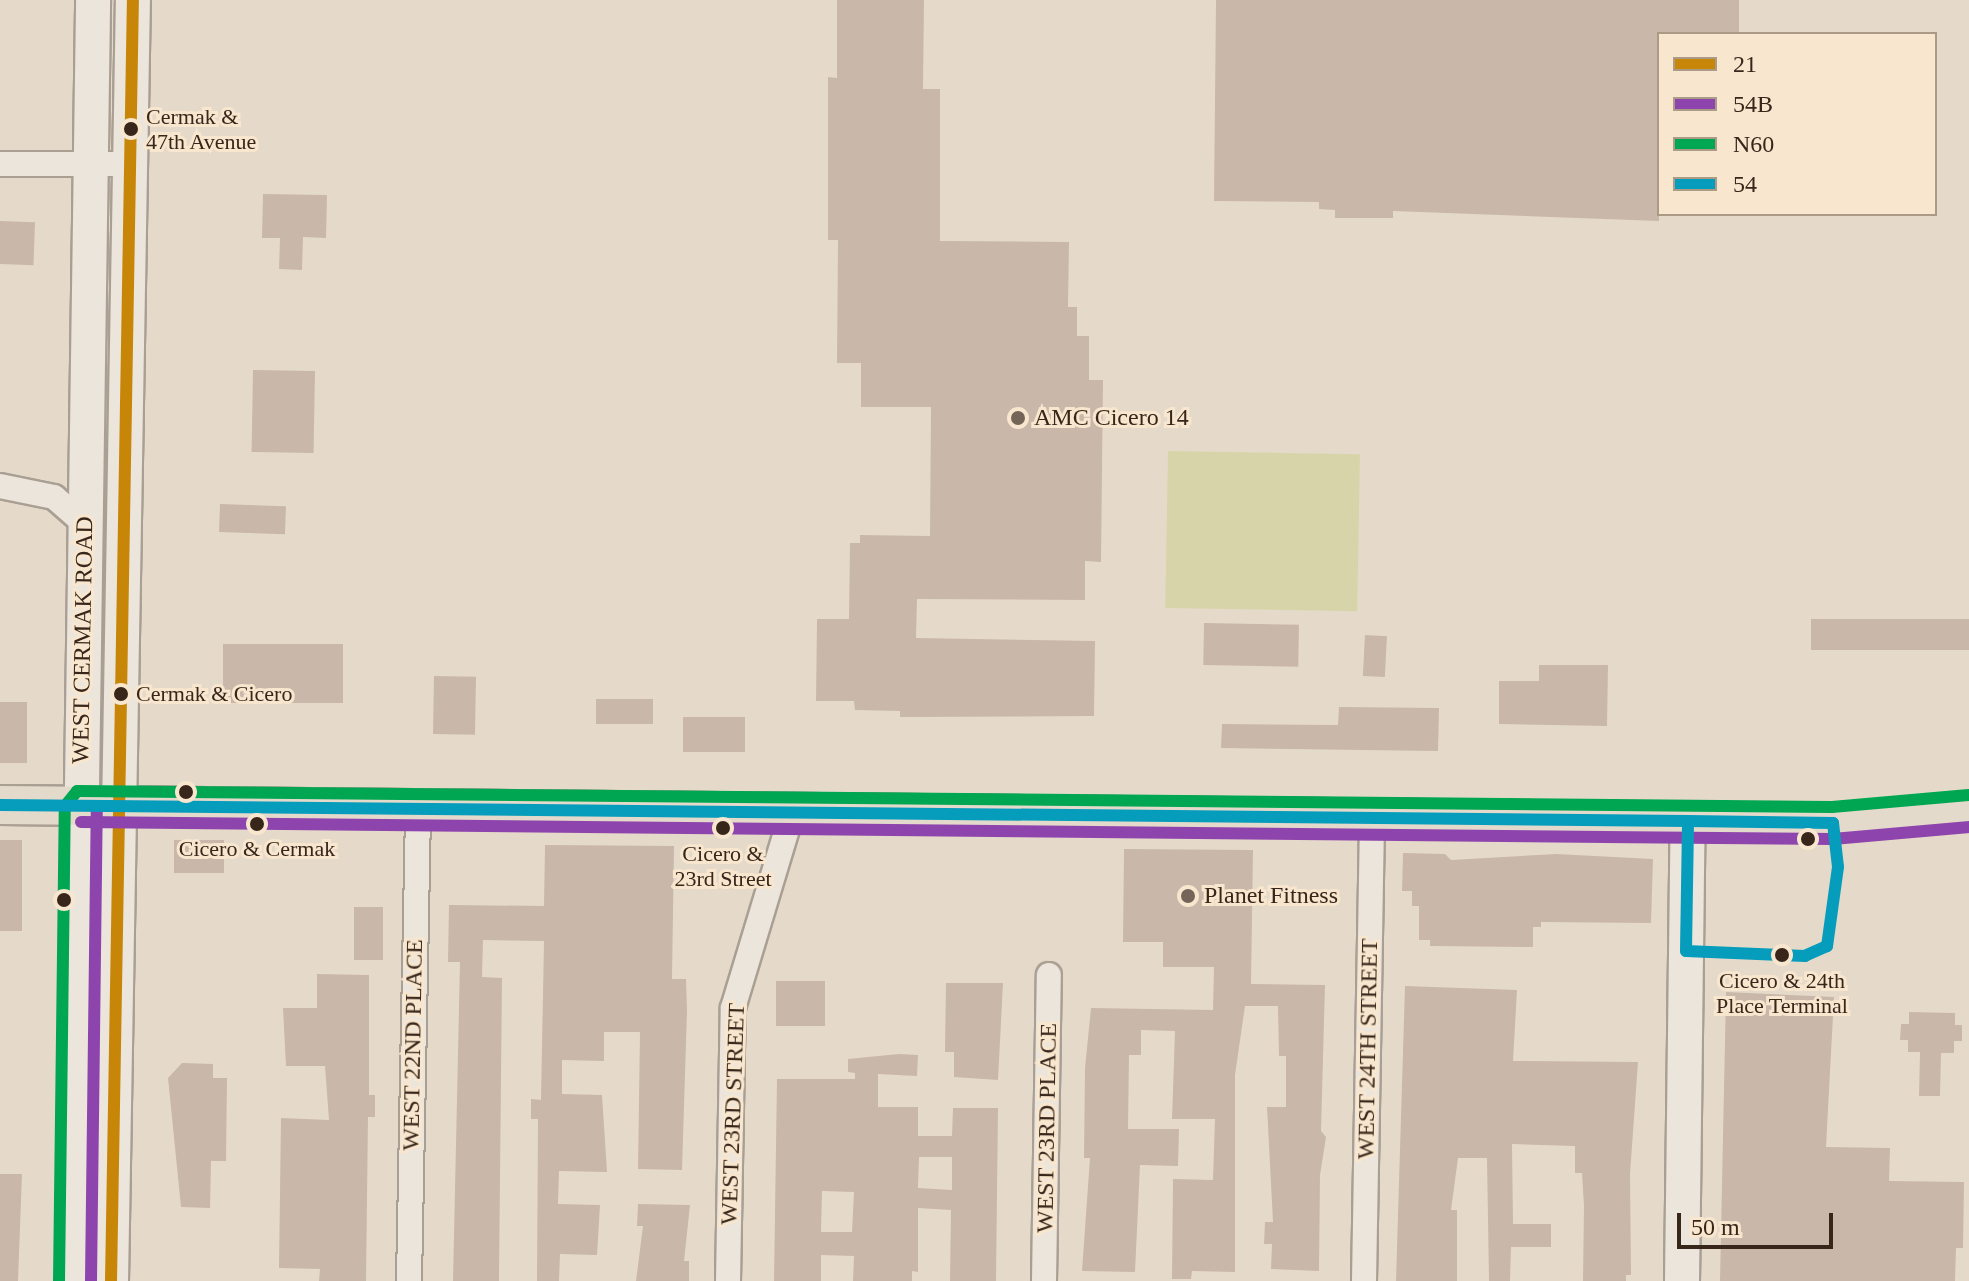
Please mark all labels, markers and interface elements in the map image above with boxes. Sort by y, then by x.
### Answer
legend [1657,32,1937,216]
text: 21 [1733,51,1757,77]
text: 54B [1733,91,1773,117]
place label: Cermak & 47th Avenue [146,103,257,154]
marker: Cermak & 47th Avenue [123,121,139,137]
text: N60 [1733,131,1774,157]
text: 54 [1733,171,1757,197]
place label: AMC Cicero 14 [1034,404,1189,432]
marker: AMC Cicero 14 [1009,409,1027,427]
street label: WEST CERMAK ROAD [66,516,100,764]
place label: Cermak & Cicero [136,681,292,707]
marker: Cermak & Cicero [113,686,129,702]
unlabelled marker [178,784,194,800]
marker: Cicero & Cermak [249,816,265,832]
marker: Cicero & 23rd Street [715,820,731,836]
unlabelled marker [1800,831,1816,847]
place label: Cicero & Cermak [179,836,335,862]
place label: Cicero & 23rd Street [674,840,772,892]
place label: Planet Fitness [1204,882,1338,910]
marker: Planet Fitness [1179,887,1197,905]
unlabelled marker [56,892,72,908]
street label: WEST 24TH STREET [1352,938,1384,1160]
street label: WEST 22ND PLACE [397,939,429,1151]
marker: Cicero & 24th Place Terminal [1774,947,1790,963]
place label: Cicero & 24th Place Terminal [1716,967,1848,1018]
street label: WEST 23RD STREET [715,1002,751,1226]
street label: WEST 23RD PLACE [1031,1022,1063,1234]
scale bar [1681,1197,1837,1247]
text: 50 m [1691,1214,1740,1240]

